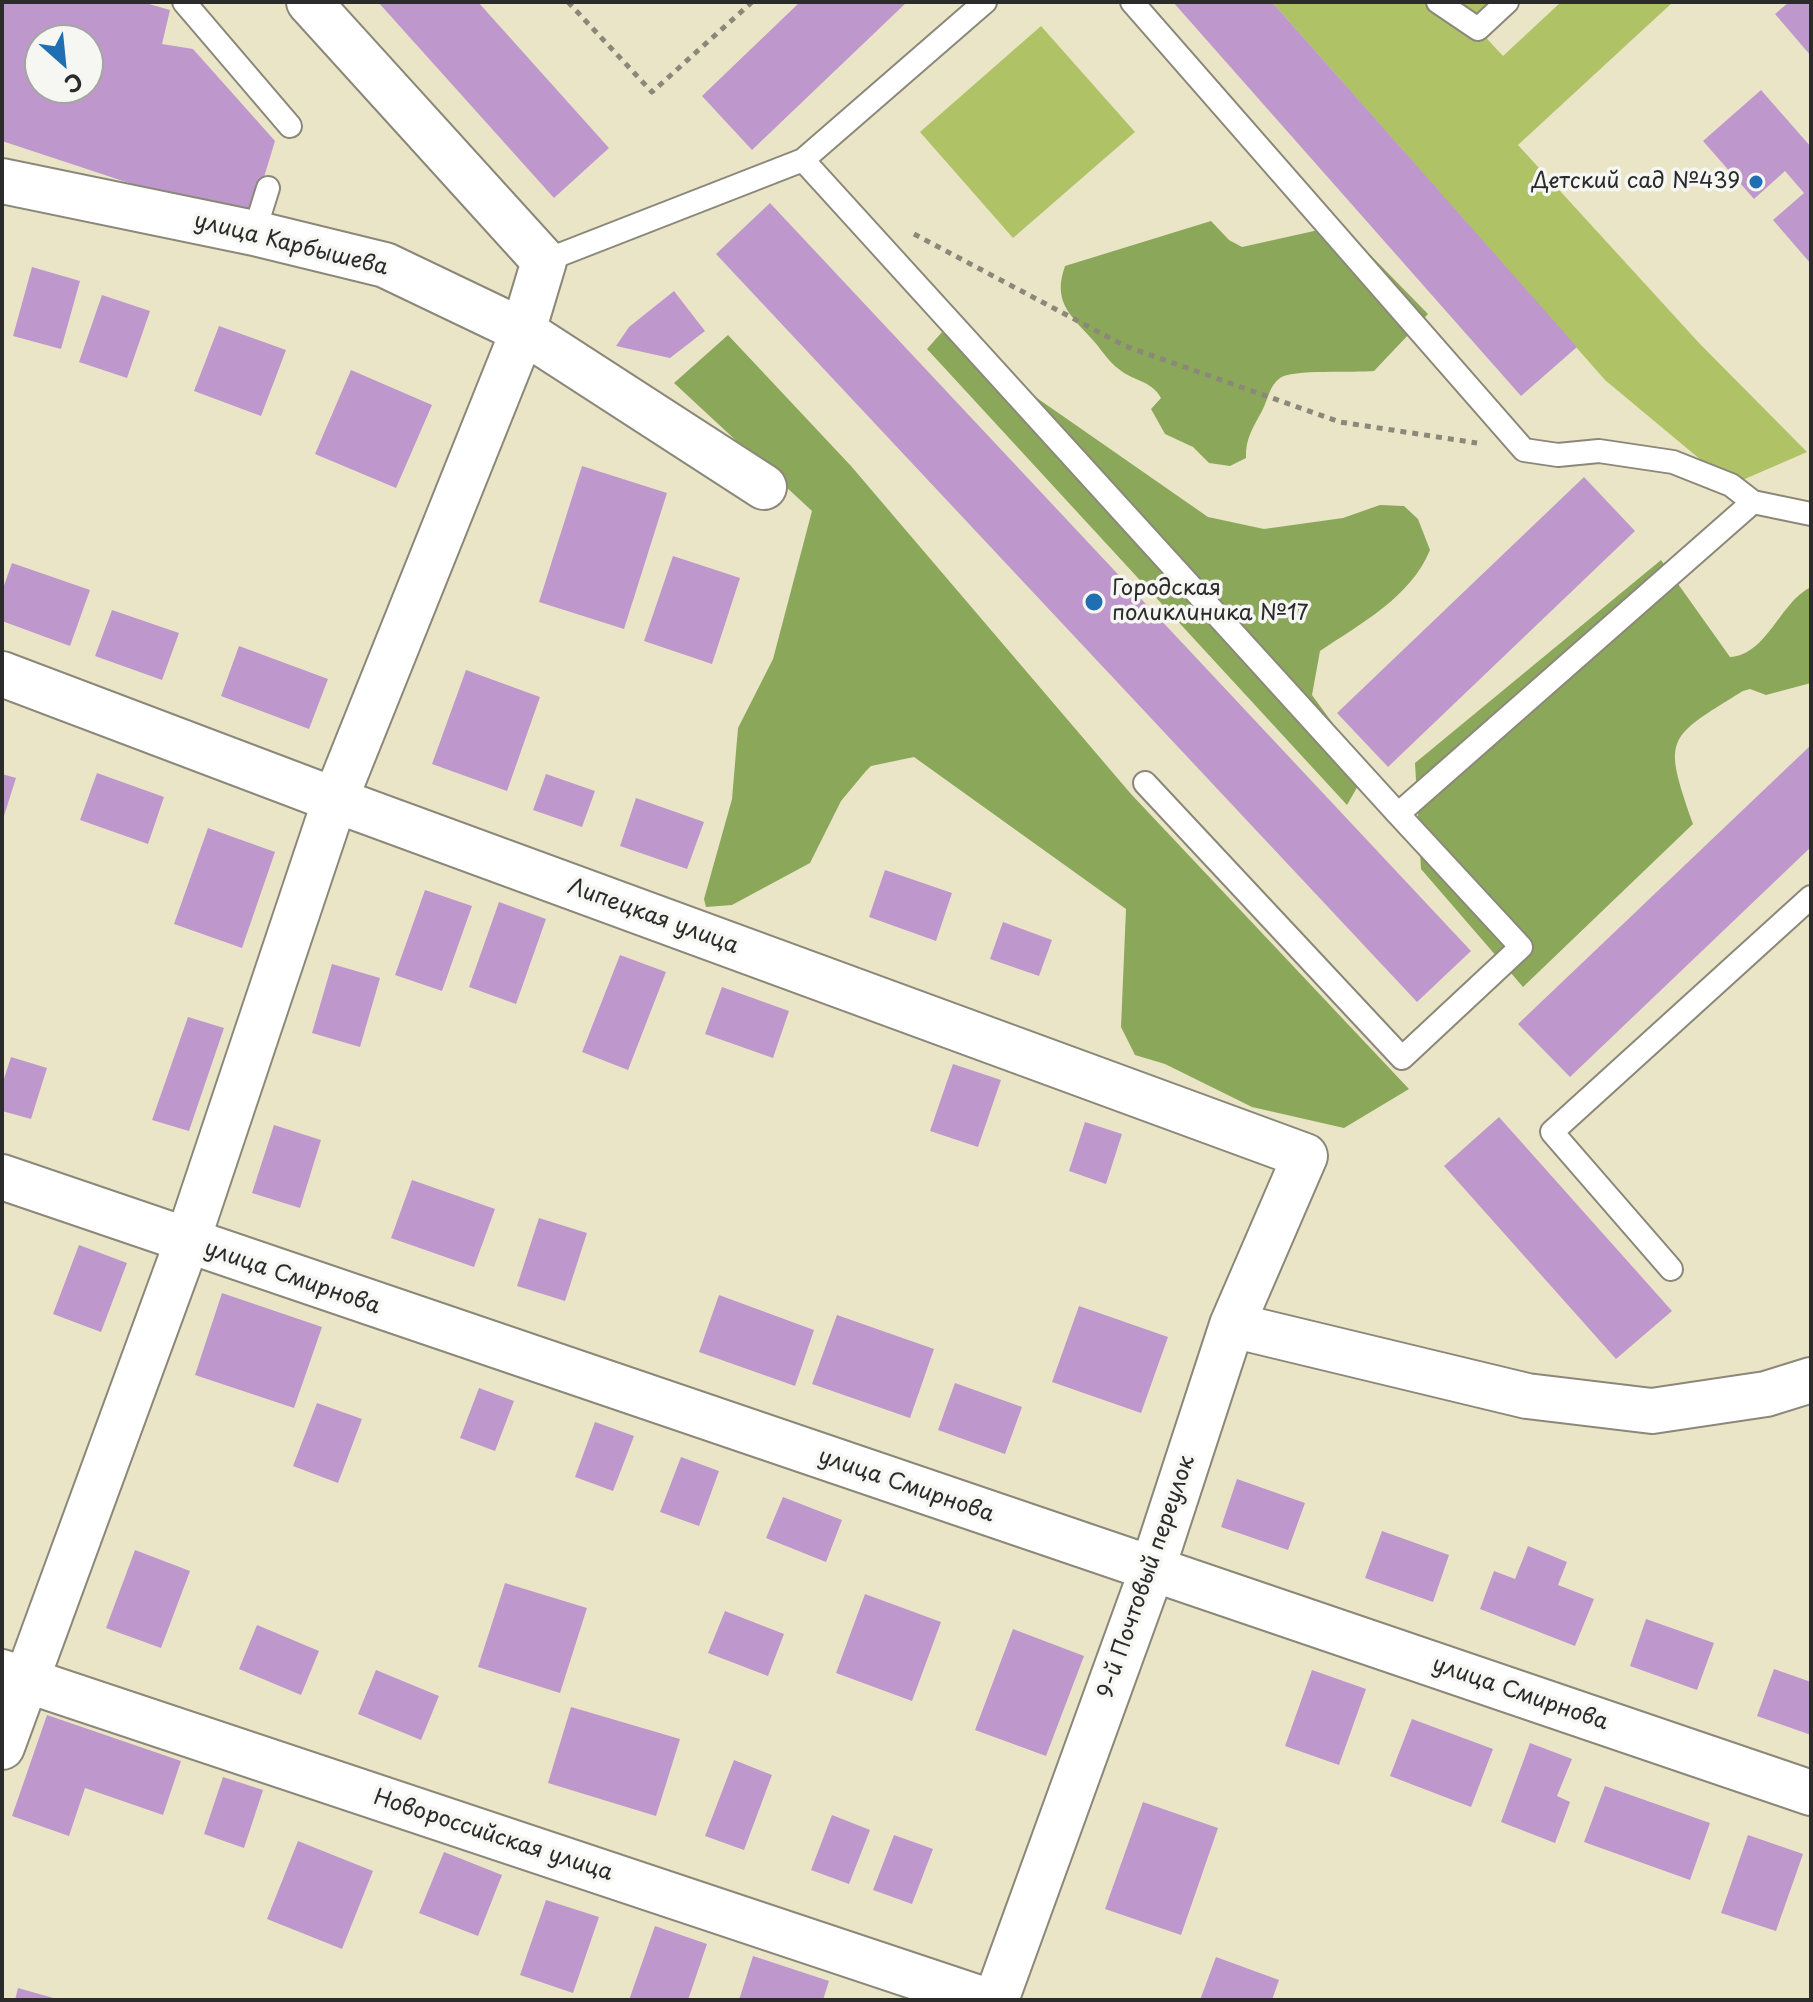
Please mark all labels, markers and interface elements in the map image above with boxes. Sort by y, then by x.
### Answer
north arrow [24,24,104,104]
text: С [59,66,89,103]
place label: Детский сад №439 [1532,169,1740,195]
marker: Детский сад №439 [1747,173,1765,191]
street label: улица Карбышева [191,208,391,282]
place label: Городская поликлиника №17 [1112,576,1308,628]
marker: Городская поликлиника №17 [1083,591,1105,613]
street label: Липецкая улица [564,874,742,960]
street label: улица Смирнова [201,1236,383,1320]
street label: улица Смирнова [815,1444,997,1528]
street label: 9-й Почтовый переулок [1093,1452,1201,1702]
street label: улица Смирнова [1429,1652,1611,1736]
street label: Новороссийская улица [370,1785,616,1887]

